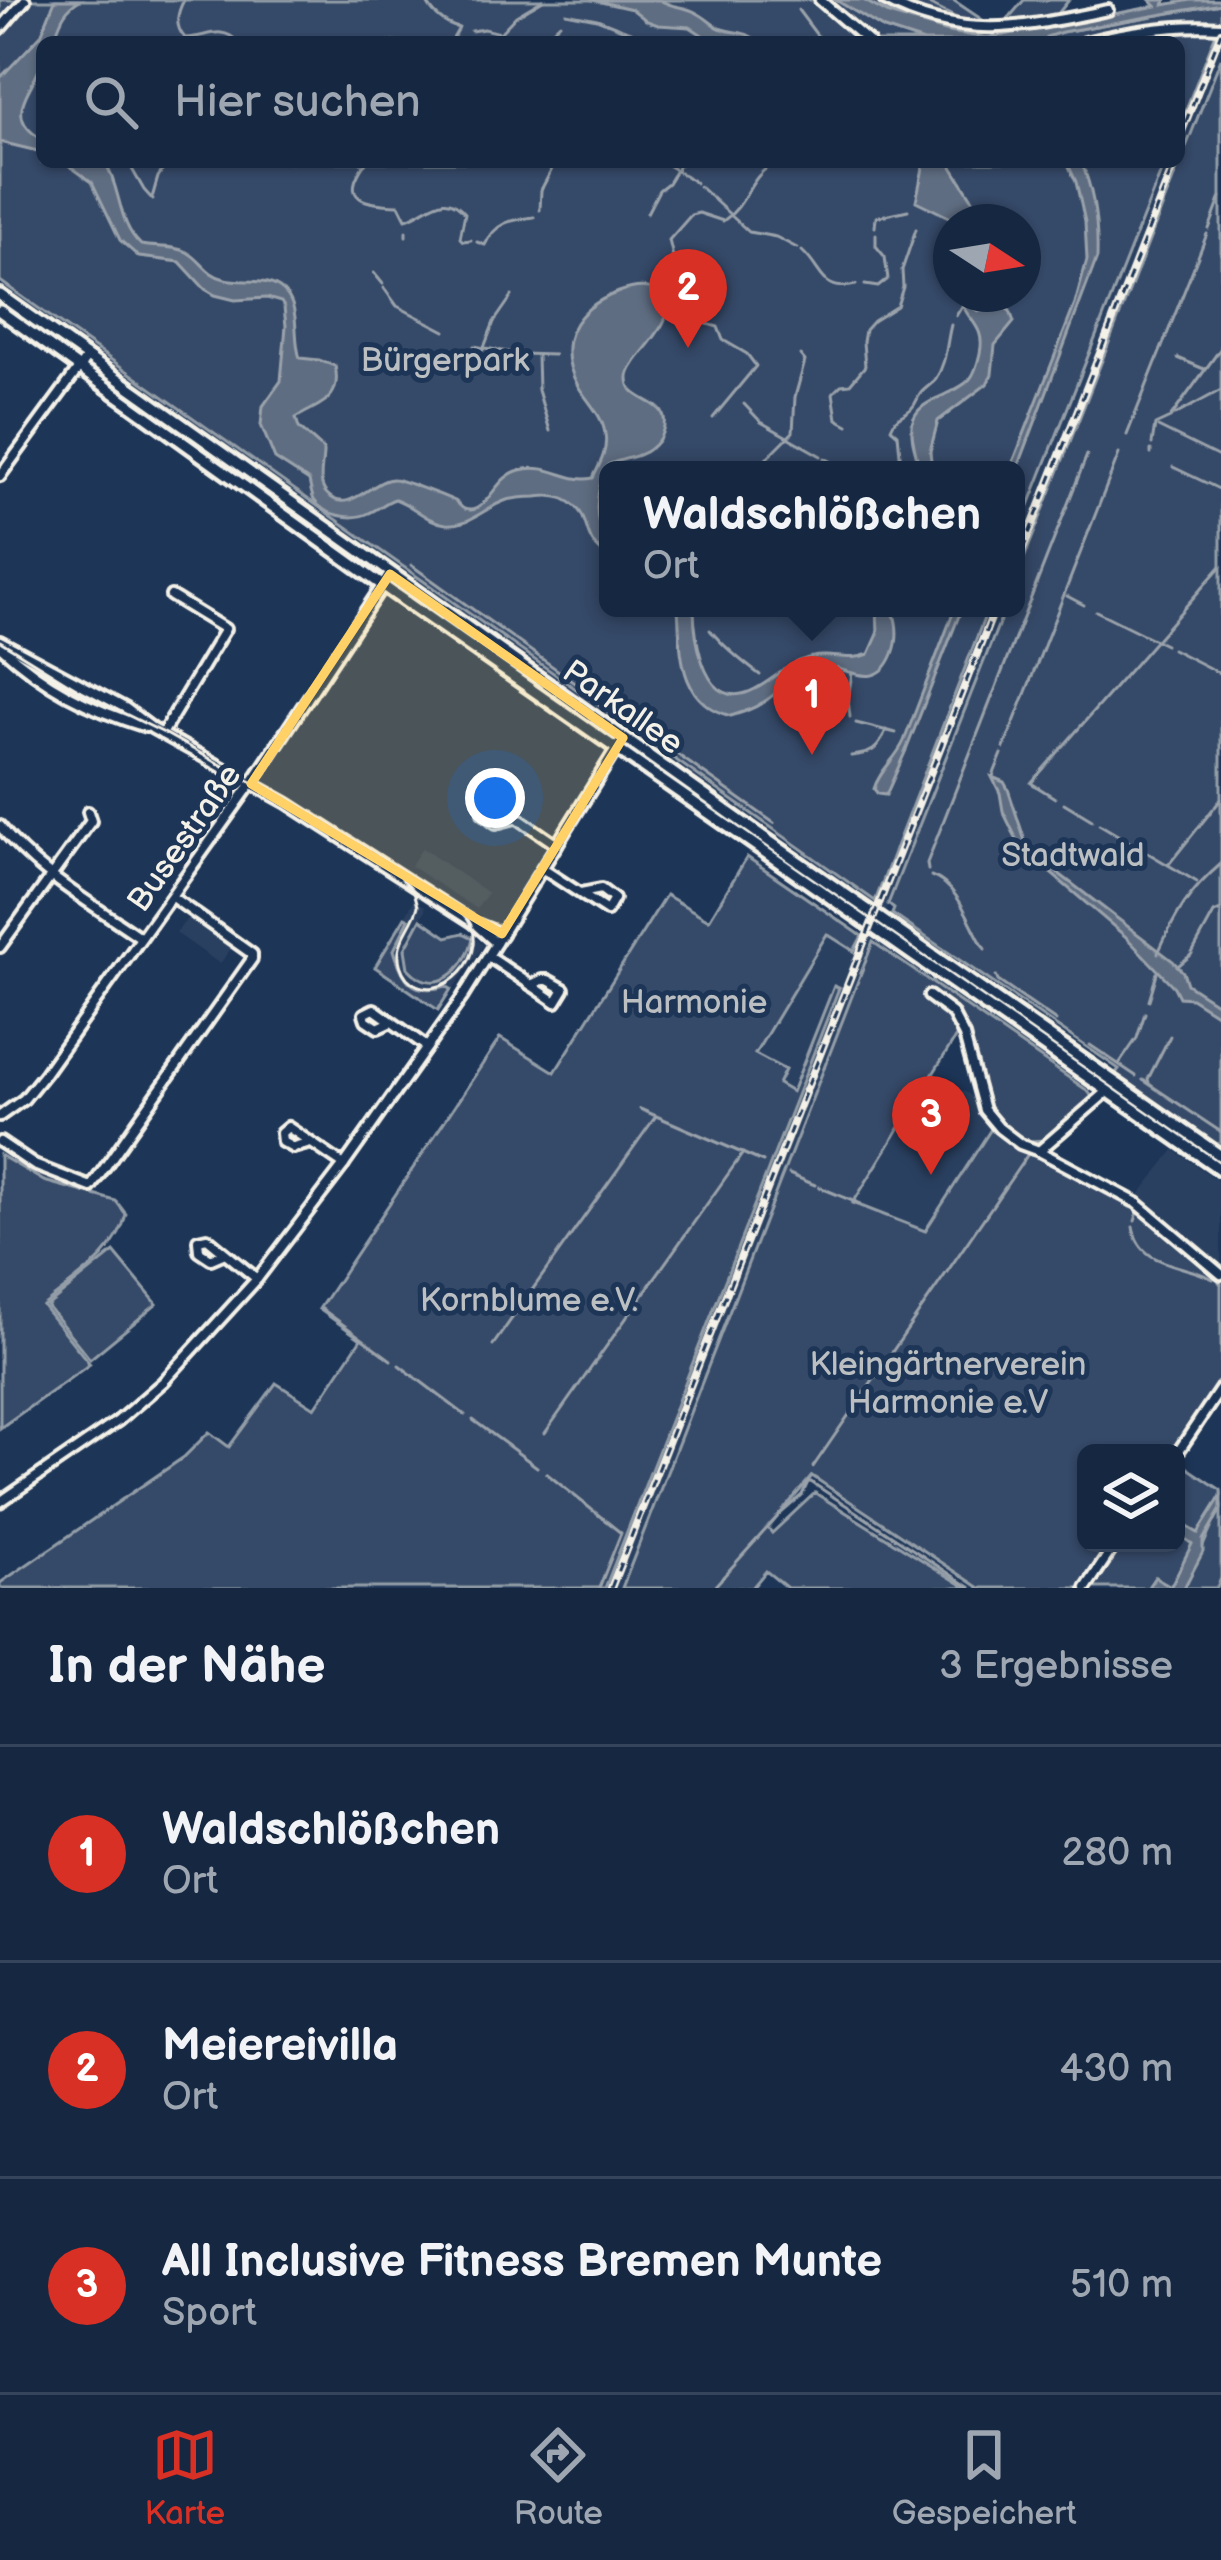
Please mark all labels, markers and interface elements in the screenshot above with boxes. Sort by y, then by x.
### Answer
search box [36,36,1185,168]
icon: search [78,69,144,135]
text: Hier suchen [174,75,421,130]
north arrow [933,204,1041,312]
pin: 2 [649,249,727,348]
park label: Bürgerpark [361,341,530,381]
popup [599,461,1025,617]
text: Waldschlößchen [643,488,981,543]
text: Ort [643,543,699,590]
street label: Parkallee [555,652,691,764]
pin: 1 [773,656,851,755]
street label: Busestraße [119,757,250,920]
your location [465,768,525,828]
park label: Stadtwald [1001,836,1145,876]
park label: Harmonie [621,983,767,1023]
pin: 3 [892,1076,970,1175]
park label: Kornblume e.V. [420,1281,638,1321]
park label: Kleingärtnerverein Harmonie e.V [810,1345,1086,1423]
map controls [1077,1444,1185,1552]
button: layers [1077,1444,1185,1552]
text: In der Nähe [48,1636,326,1697]
text: 3 Ergebnisse [939,1643,1173,1690]
text: Waldschlößchen [162,1803,500,1858]
text: 1 [79,1830,95,1877]
text: 280 m [1062,1830,1173,1877]
text: Ort [162,1858,218,1905]
text: Meiereivilla [162,2019,398,2074]
text: 2 [75,2046,99,2093]
text: 430 m [1060,2046,1173,2093]
text: Ort [162,2074,218,2121]
text: All Inclusive Fitness Bremen Munte [162,2235,882,2290]
text: 3 [76,2262,98,2309]
text: 510 m [1070,2262,1173,2309]
text: Sport [162,2290,257,2337]
tab: Karte [144,2422,225,2534]
tab: Route [514,2422,603,2534]
tab: Gespeichert [892,2422,1077,2534]

